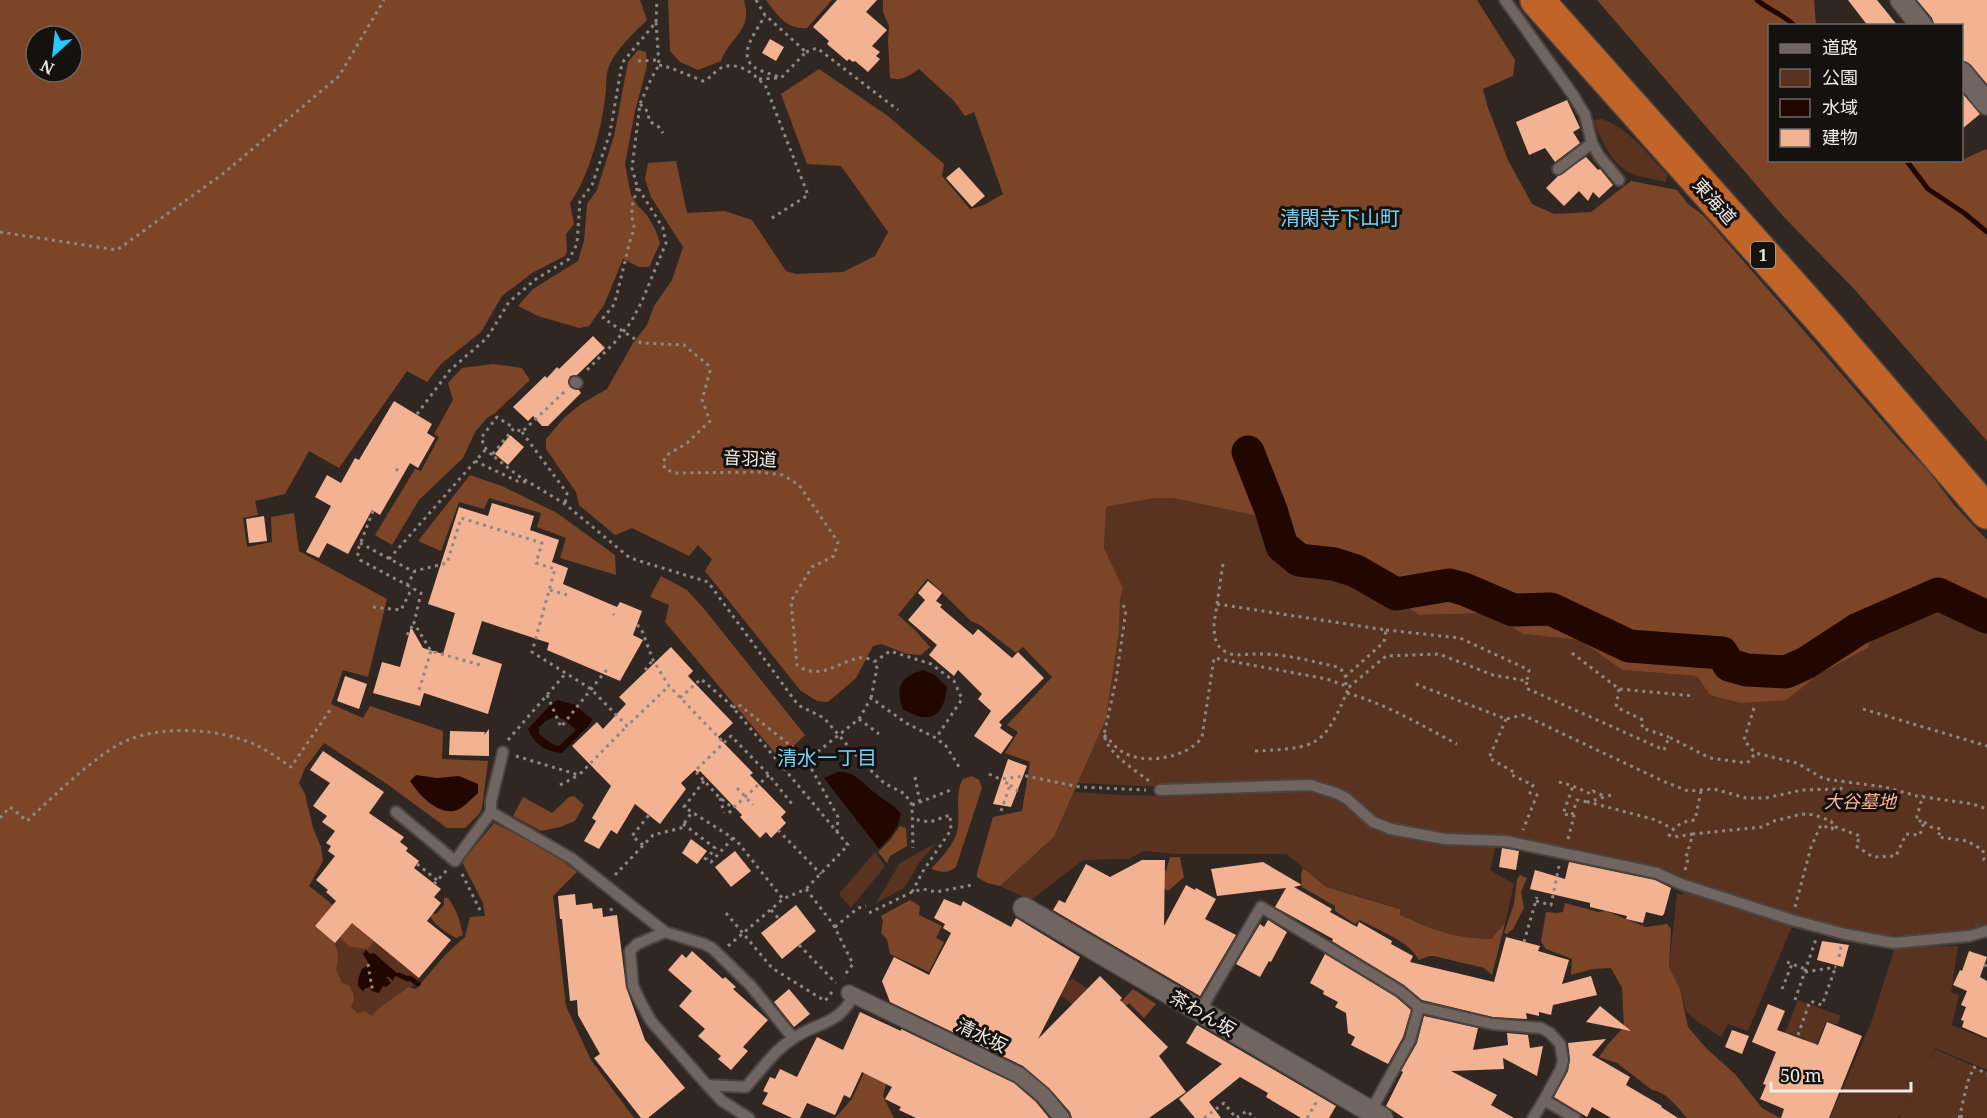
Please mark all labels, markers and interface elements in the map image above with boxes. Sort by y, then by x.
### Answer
north arrow [24,24,84,84]
legend [1768,24,1963,162]
text: 道路 [1822,35,1858,59]
text: N [36,55,58,80]
text: 公園 [1822,65,1858,89]
text: 水域 [1822,95,1858,119]
text: 建物 [1822,125,1858,149]
street label: 東海道 [1688,173,1742,229]
district label: 清閑寺下山町 [1280,204,1400,231]
road number: 1 [1751,242,1775,268]
street label: 音羽道 [722,445,778,471]
district label: 清水一丁目 [777,744,877,771]
park label: 大谷墓地 [1824,789,1898,813]
street label: 茶わん坂 [1166,985,1240,1041]
street label: 清水坂 [952,1012,1012,1058]
scale bar [1771,1055,1910,1093]
text: 50 m [1780,1063,1822,1087]

